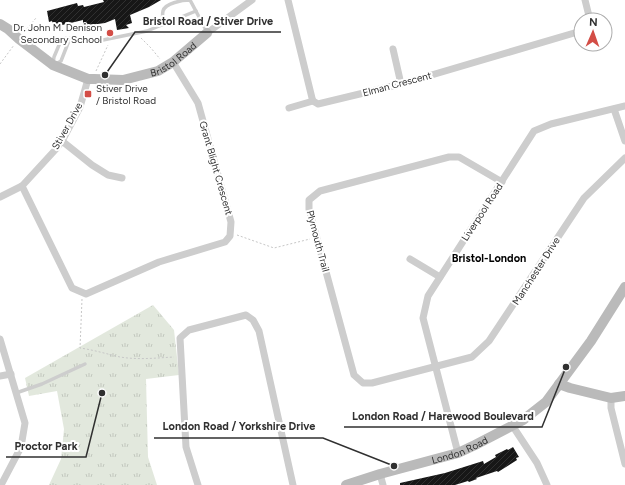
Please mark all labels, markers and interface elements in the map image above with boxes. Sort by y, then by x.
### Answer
callout: Bristol Road / Stiver Drive [135,9,281,32]
north arrow [573,12,613,52]
text: Bristol Road / Stiver Drive [143,15,273,28]
text: N [589,16,598,29]
place label: Dr. John M. Denison Secondary School [13,21,102,46]
marker: Dr. John M. Denison Secondary School [105,28,115,38]
street label: Bristol Road [149,38,199,79]
street label: Elman Crescent [361,69,433,99]
place label: Stiver Drive / Bristol Road [96,82,156,107]
marker: Stiver Drive / Bristol Road [83,89,93,99]
street label: Stiver Drive [49,100,85,152]
street label: Grant Blight Crescent [196,119,236,217]
street label: Liverpool Road [458,180,506,243]
street label: Plymouth Trail [304,209,332,273]
street label: Manchester Drive [509,234,563,307]
district label: Bristol-London [452,252,526,265]
callout: London Road / Harewood Boulevard [344,404,542,427]
text: London Road / Harewood Boulevard [352,410,534,423]
callout: London Road / Yorkshire Drive [154,415,323,438]
text: London Road / Yorkshire Drive [163,420,315,433]
street label: London Road [430,433,490,466]
callout: Proctor Park [6,434,86,457]
text: Proctor Park [14,440,78,453]

